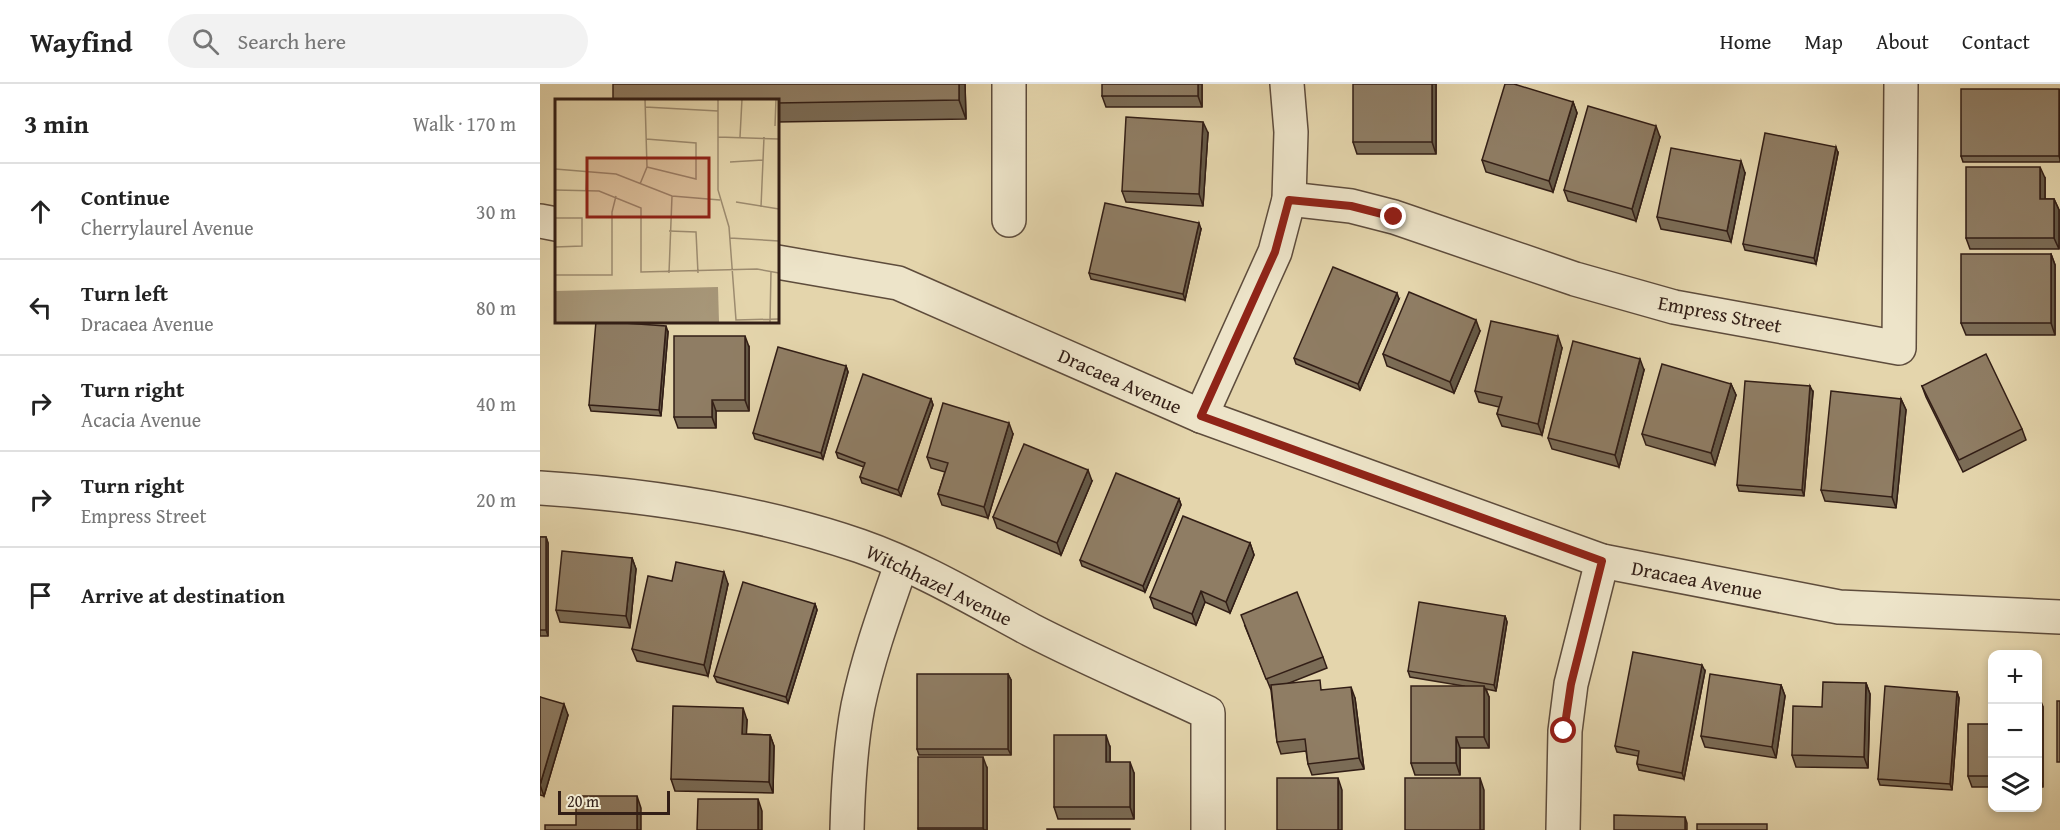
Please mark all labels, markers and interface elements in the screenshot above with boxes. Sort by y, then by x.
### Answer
search box [168,14,588,68]
text: Wayfind [30,21,132,62]
icon: search [189,25,222,58]
text: Search here [237,25,346,57]
text: Home [1720,26,1771,57]
text: Map [1804,26,1843,57]
text: About [1876,26,1929,57]
text: Contact [1962,26,2030,57]
inset map [555,99,778,322]
text: 3 min [24,104,89,143]
text: Walk · 170 m [413,109,516,138]
text: Continue [81,181,170,213]
icon: ahead [24,195,57,228]
text: 30 m [476,197,516,226]
route end [1380,203,1406,229]
text: Cherrylaurel Avenue [81,213,254,242]
text: Turn left [81,277,168,309]
street label: Empress Street [1656,287,1784,340]
icon: left [24,291,57,324]
text: 80 m [476,293,516,322]
text: Dracaea Avenue [81,309,214,338]
street label: Dracaea Avenue [1054,340,1187,421]
text: Turn right [81,373,184,405]
icon: right [24,387,57,420]
text: 40 m [476,389,516,418]
text: Acacia Avenue [81,405,201,434]
text: Turn right [81,469,184,501]
icon: right [24,483,57,516]
text: 20 m [476,485,516,514]
text: Empress Street [81,501,206,530]
street label: Witchhazel Avenue [861,536,1017,633]
street label: Dracaea Avenue [1629,553,1765,606]
icon: arrive [24,579,57,612]
text: Arrive at destination [81,579,285,611]
map controls [1988,650,2042,812]
button: + [1988,650,2042,704]
button: − [1988,704,2042,758]
route start [1550,717,1576,743]
button: layers [1988,758,2042,812]
scale bar [558,788,670,816]
text: 20 m [567,789,599,813]

